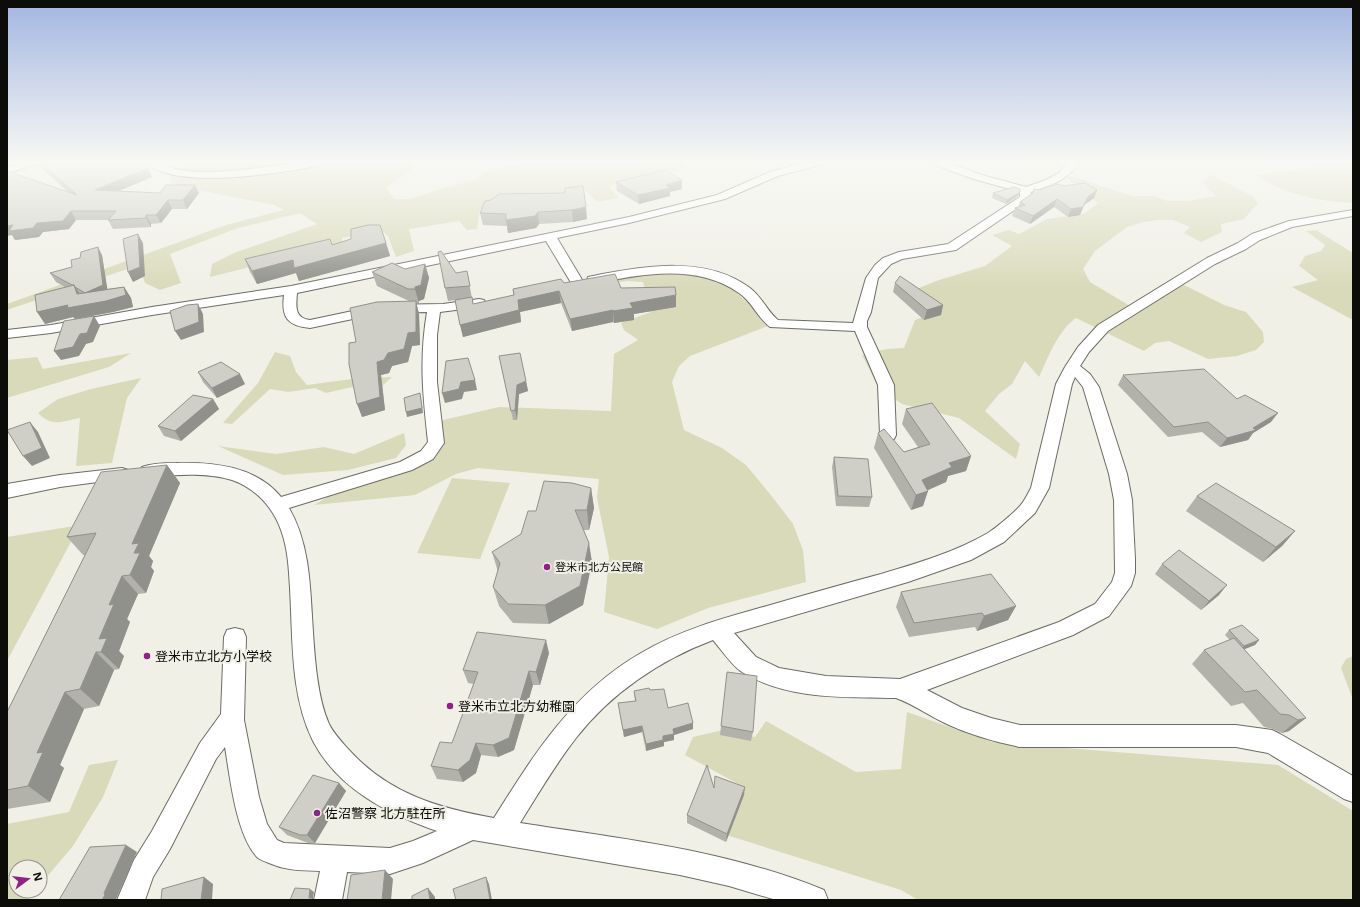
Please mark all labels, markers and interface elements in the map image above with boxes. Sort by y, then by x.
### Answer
place label: 登米市北方公民館 [555,559,643,574]
marker: 登米市北方公民館 [542,562,552,572]
place label: 登米市立北方小学校 [155,647,272,665]
marker: 登米市立北方小学校 [142,651,152,661]
place label: 登米市立北方幼稚園 [458,697,575,715]
marker: 登米市立北方幼稚園 [445,701,455,711]
place label: 佐沼警察 北方駐在所 [325,804,445,822]
marker: 佐沼警察 北方駐在所 [312,808,322,818]
north arrow [8,859,48,899]
text: N [30,870,47,883]

